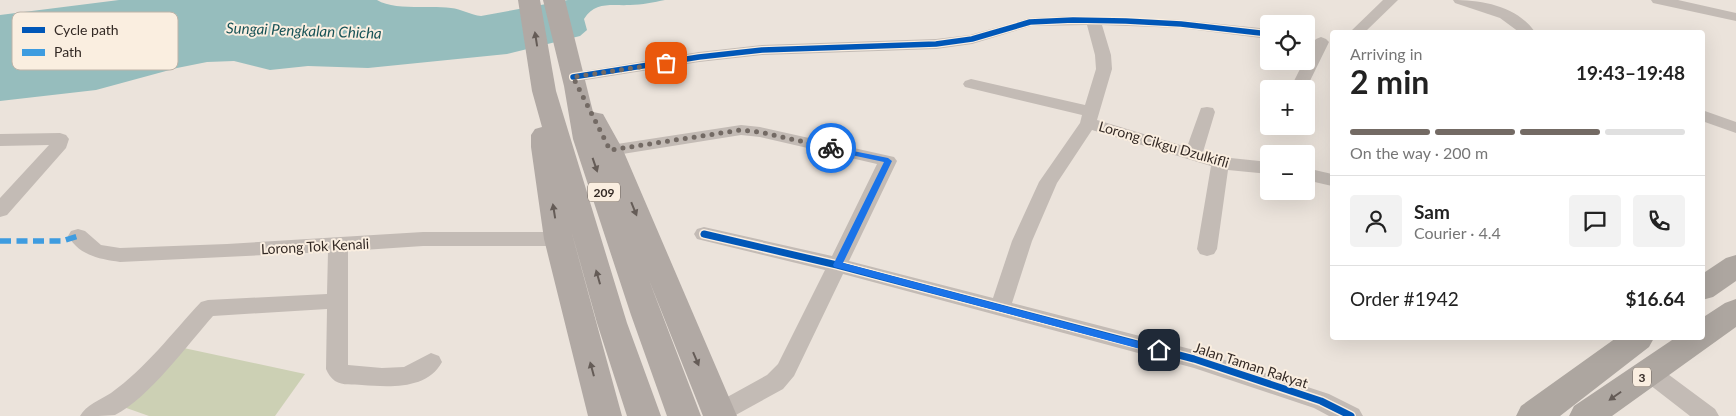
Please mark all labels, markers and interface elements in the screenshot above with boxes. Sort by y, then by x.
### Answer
legend [12,12,178,70]
map controls [1260,15,1315,200]
button: locate [1260,15,1315,70]
water label: Sungai Pengkalan Chicha [226,18,382,42]
text: Cycle path [54,21,119,38]
one-way arrow [531,31,539,47]
pin [645,42,687,84]
text: Path [54,43,82,60]
text: Arriving in [1350,44,1423,63]
icon: bag [652,49,680,77]
text: 19:43–19:48 [1576,61,1685,84]
text: 2 min [1350,62,1429,101]
button: + [1260,80,1315,135]
street label: Lorong Cikgu Dzulkifli [1097,117,1231,171]
courier [806,123,856,173]
icon: bike [817,134,845,162]
text: On the way · 200 m [1350,143,1488,162]
button: − [1260,145,1315,200]
one-way arrow [591,158,599,173]
road number: 209 [588,182,620,202]
button: person [1350,195,1402,247]
button: chat [1569,195,1621,247]
button: phone [1633,195,1685,247]
text: Sam [1414,200,1450,223]
one-way arrow [631,202,639,216]
one-way arrow [549,203,557,219]
text: Courier · 4.4 [1414,223,1501,242]
street label: Lorong Tok Kenali [260,235,370,257]
one-way arrow [594,269,602,284]
text: Order #1942 [1350,287,1459,310]
text: $16.64 [1625,287,1685,310]
pin [1138,329,1180,371]
icon: home [1145,336,1173,364]
street label: Jalan Taman Rakyat [1192,339,1310,391]
one-way arrow [693,352,701,366]
one-way arrow [588,361,596,376]
road number: 3 [1633,368,1651,387]
one-way arrow [1608,391,1622,401]

